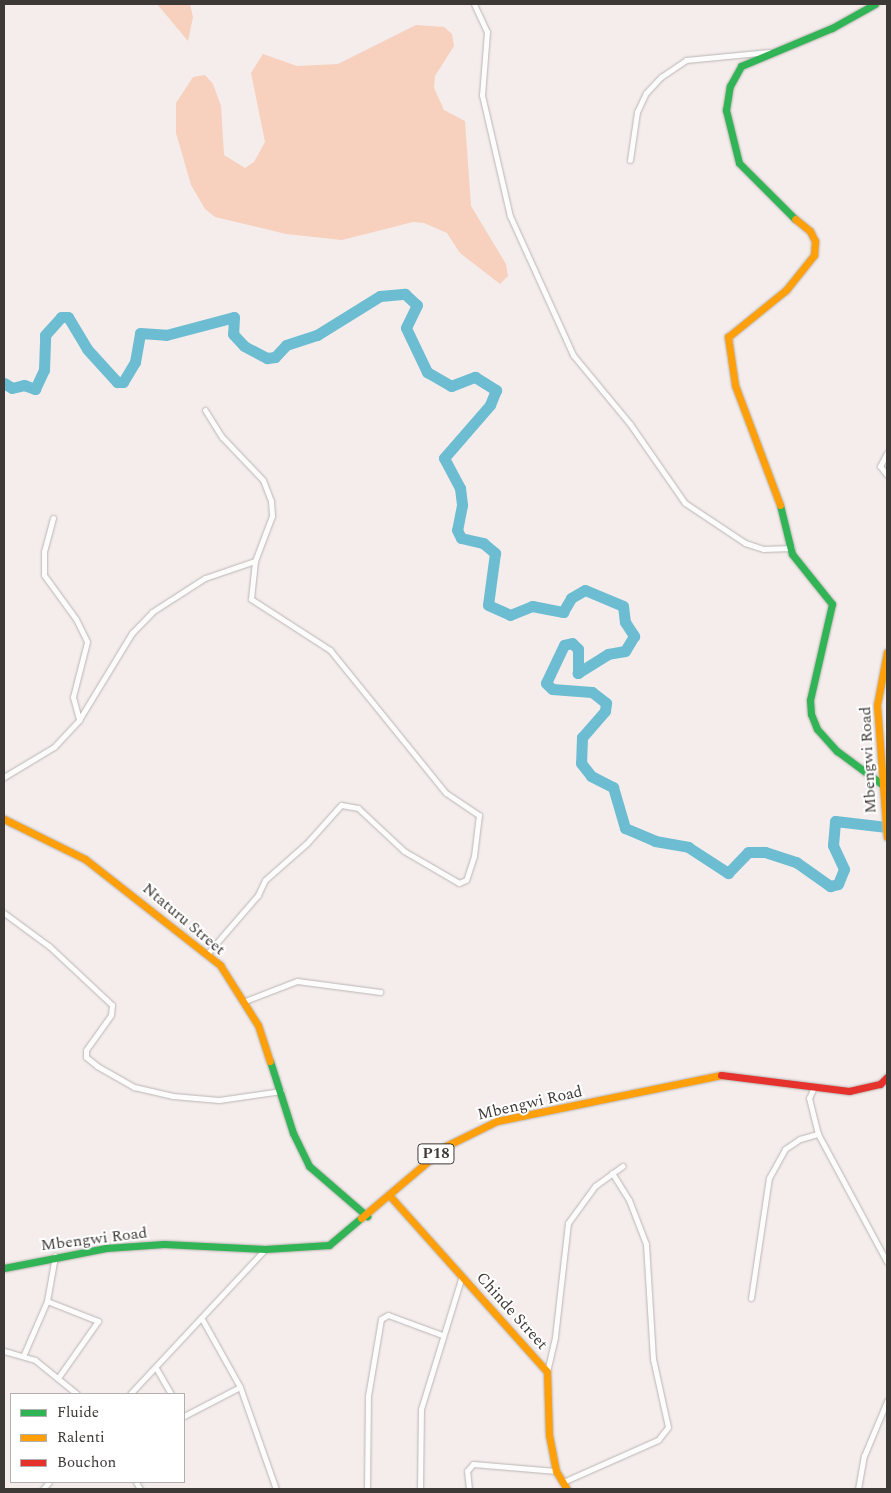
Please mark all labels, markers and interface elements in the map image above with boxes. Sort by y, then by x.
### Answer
street label: Mbengwi Road [856,706,880,814]
street label: Ntaturu Street [139,879,229,959]
street label: Mbengwi Road [476,1082,584,1124]
road number: P18 [417,1142,455,1166]
street label: Mbengwi Road [40,1223,148,1255]
street label: Chinde Street [472,1268,552,1354]
legend [10,1393,185,1483]
text: Fluide [57,1401,99,1424]
text: Ralenti [57,1426,105,1449]
text: Bouchon [57,1451,116,1474]

